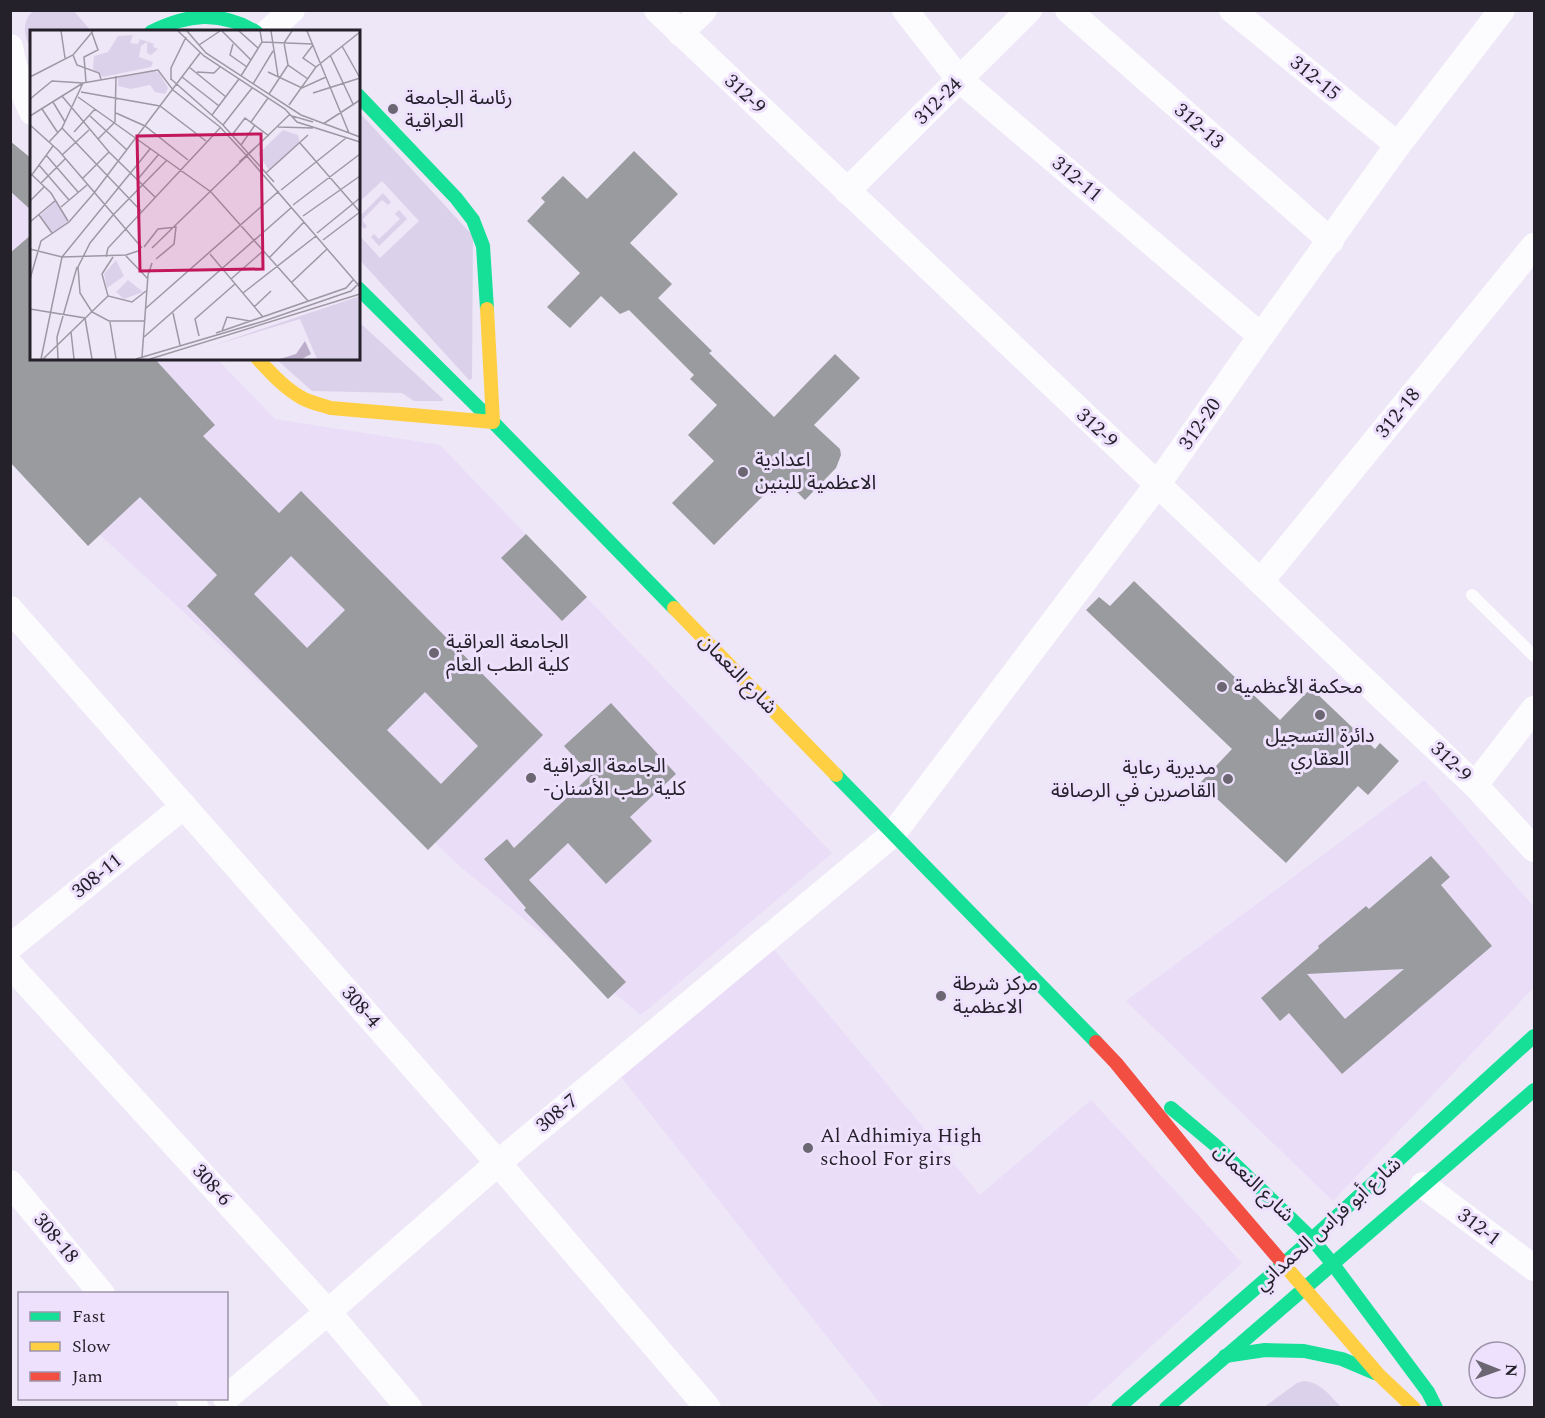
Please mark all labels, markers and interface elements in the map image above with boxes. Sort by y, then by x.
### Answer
inset map [30,30,360,360]
street label: 312-15 [1283,48,1347,108]
street label: 312-9 [717,67,773,121]
street label: 312-24 [907,70,969,132]
place label: رئاسة الجامعة العراقية [405,83,513,136]
street label: 312-13 [1167,96,1231,156]
marker: رئاسة الجامعة العراقية [386,102,400,116]
street label: 312-11 [1045,149,1109,209]
street label: 312-18 [1368,381,1428,445]
street label: 312-20 [1171,392,1229,456]
street label: 312-9 [1069,401,1125,455]
place label: اعدادية الاعظمية للبنين [755,445,876,498]
marker: اعدادية الاعظمية للبنين [736,465,750,479]
place label: الجامعة العراقية كلية الطب العام [446,627,570,680]
street label: شارع النعمان [692,627,784,721]
marker: الجامعة العراقية كلية الطب العام [427,646,441,660]
place label: محكمة الأعظمية [1234,672,1363,702]
marker: محكمة الأعظمية [1215,680,1229,694]
marker: دائرة التسجيل العقاري [1313,708,1327,722]
place label: دائرة التسجيل العقاري [1265,721,1375,774]
street label: 312-9 [1423,735,1479,789]
place label: الجامعة العراقية -كلية طب الأسنان [543,751,687,804]
place label: مديرية رعاية القاصرين في الرصافة [1051,753,1216,806]
marker: الجامعة العراقية -كلية طب الأسنان [524,771,538,785]
marker: مديرية رعاية القاصرين في الرصافة [1221,772,1235,786]
street label: 308-11 [65,846,129,906]
place label: مركز شرطة الاعظمية [953,969,1038,1022]
street label: 308-4 [334,979,388,1035]
marker: مركز شرطة الاعظمية [934,989,948,1003]
street label: 308-7 [529,1086,585,1140]
place label: Al Adhimiya High school For girs [820,1121,982,1174]
street label: شارع النعمان [1207,1137,1301,1229]
marker: Al Adhimiya High school For girs [801,1141,815,1155]
street label: شارع أبو فراس الحمداني [1248,1150,1408,1298]
street label: 308-6 [185,1157,239,1213]
street label: 312-1 [1451,1201,1507,1253]
street label: 308-18 [26,1206,86,1270]
legend [18,1292,228,1400]
text: Fast [72,1303,105,1330]
text: Slow [72,1333,111,1360]
north arrow [1467,1340,1527,1400]
text: Jam [72,1363,103,1390]
text: N [1499,1364,1523,1377]

